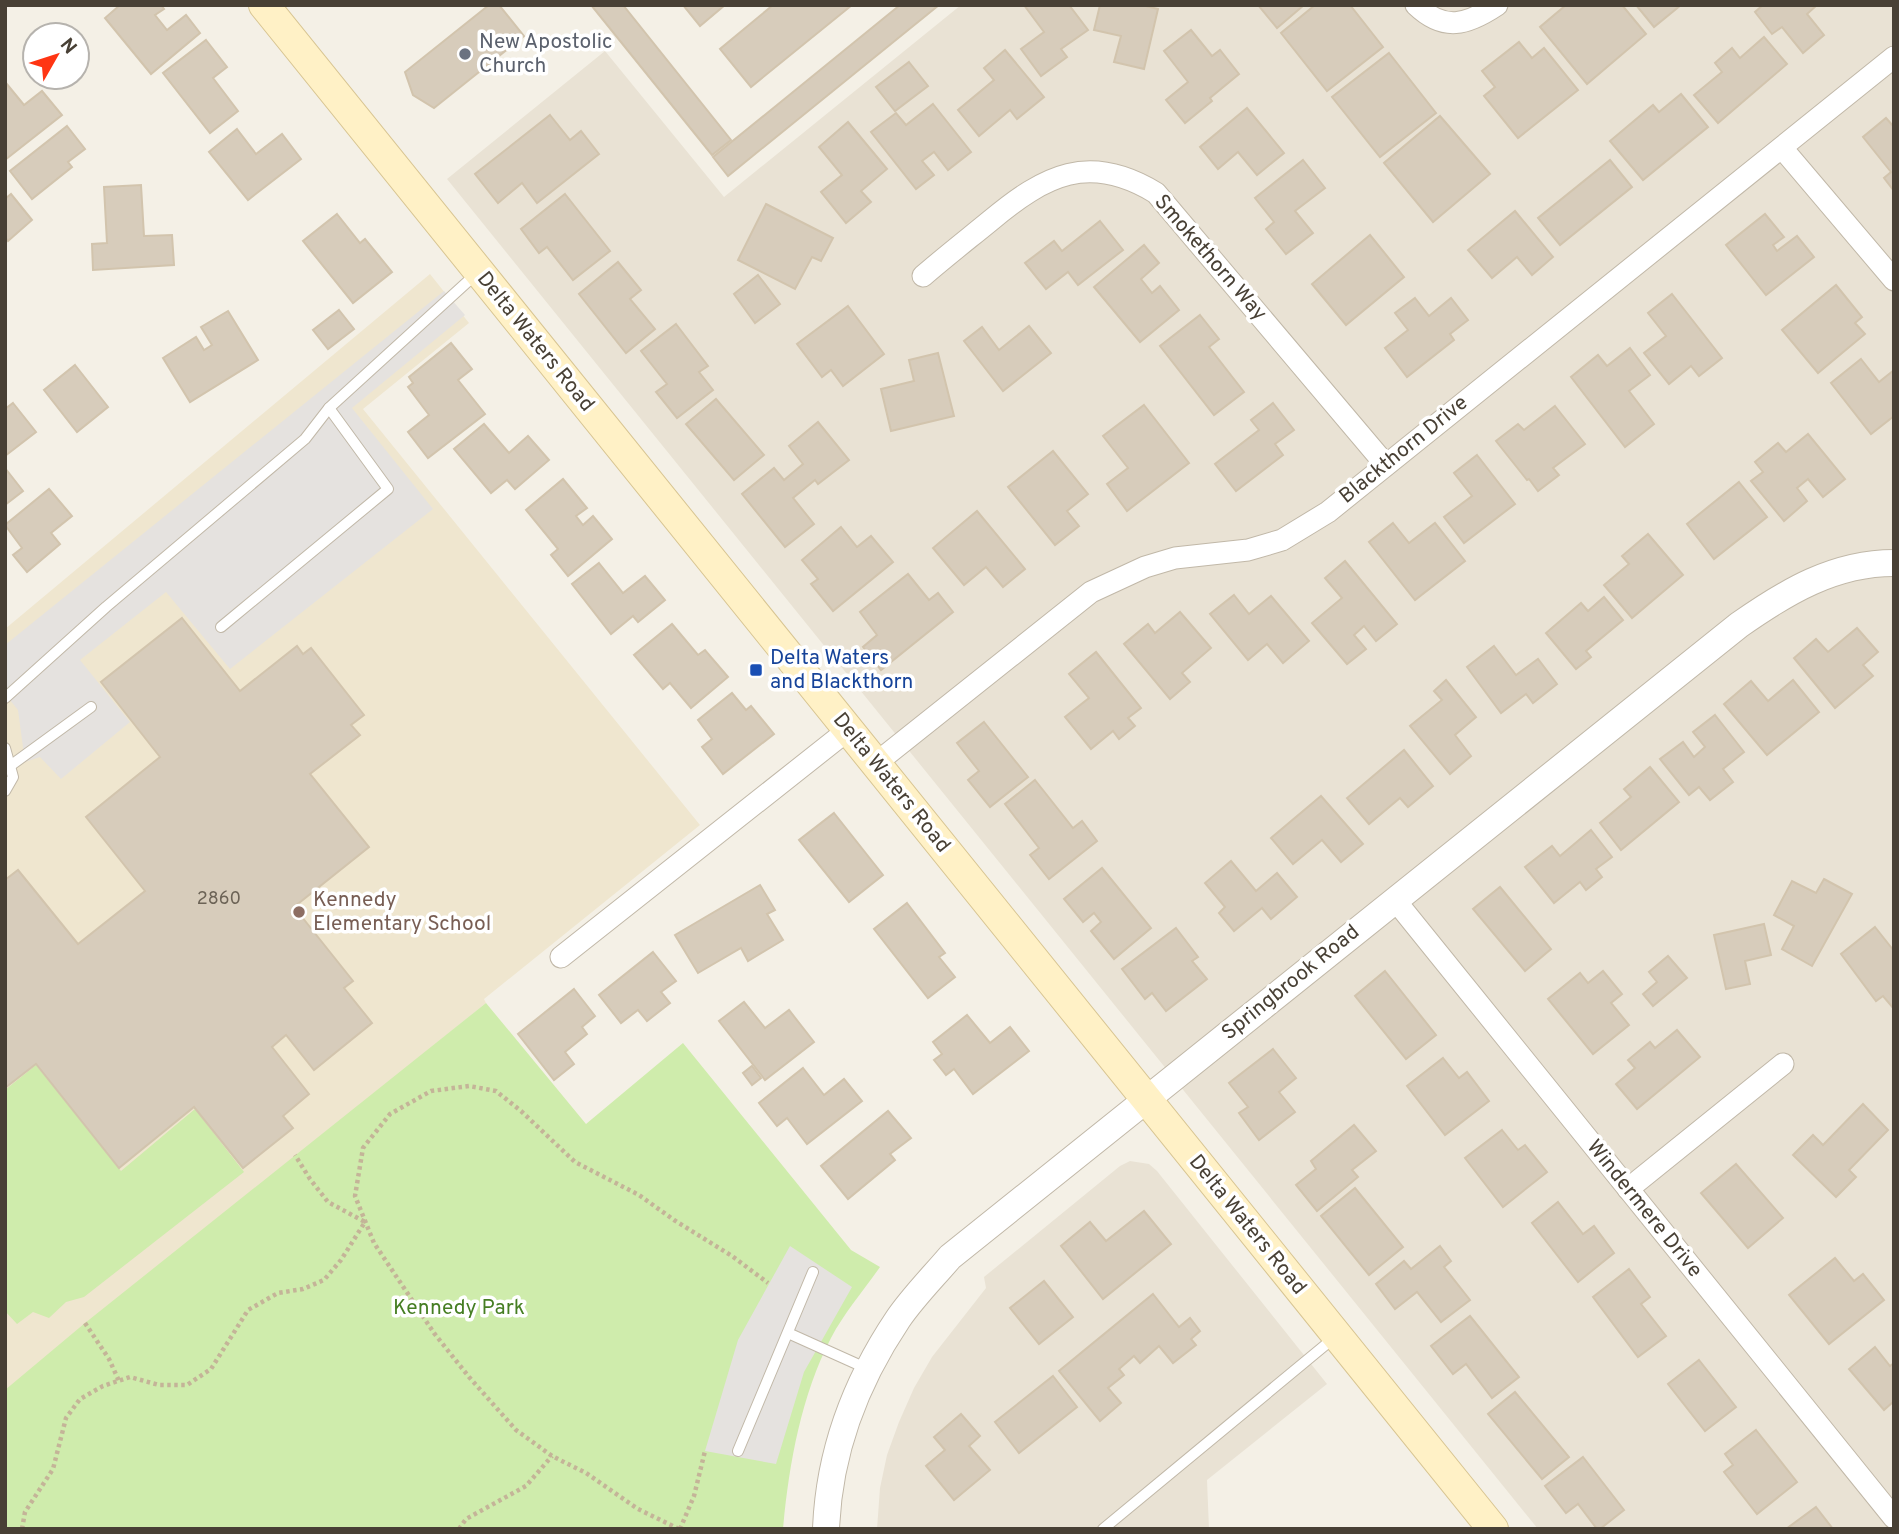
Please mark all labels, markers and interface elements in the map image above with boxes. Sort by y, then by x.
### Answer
north arrow [21,21,91,91]
place label: New Apostolic Church [479,29,613,80]
text: N [54,34,81,59]
marker: New Apostolic Church [457,46,473,62]
street label: Smokethorn Way [1148,189,1272,327]
street label: Delta Waters Road [470,266,600,418]
street label: Blackthorn Drive [1334,390,1474,510]
place label: Delta Waters and Blackthorn [770,645,913,696]
marker: Delta Waters and Blackthorn [748,662,764,678]
street label: Delta Waters Road [826,707,956,859]
place label: Kennedy Elementary School [313,887,491,938]
house number: 2860 [197,888,241,911]
marker: Kennedy Elementary School [291,904,307,920]
street label: Springbrook Road [1217,919,1365,1047]
street label: Windermere Drive [1580,1135,1708,1283]
street label: Delta Waters Road [1182,1149,1312,1301]
park label: Kennedy Park [393,1295,525,1322]

